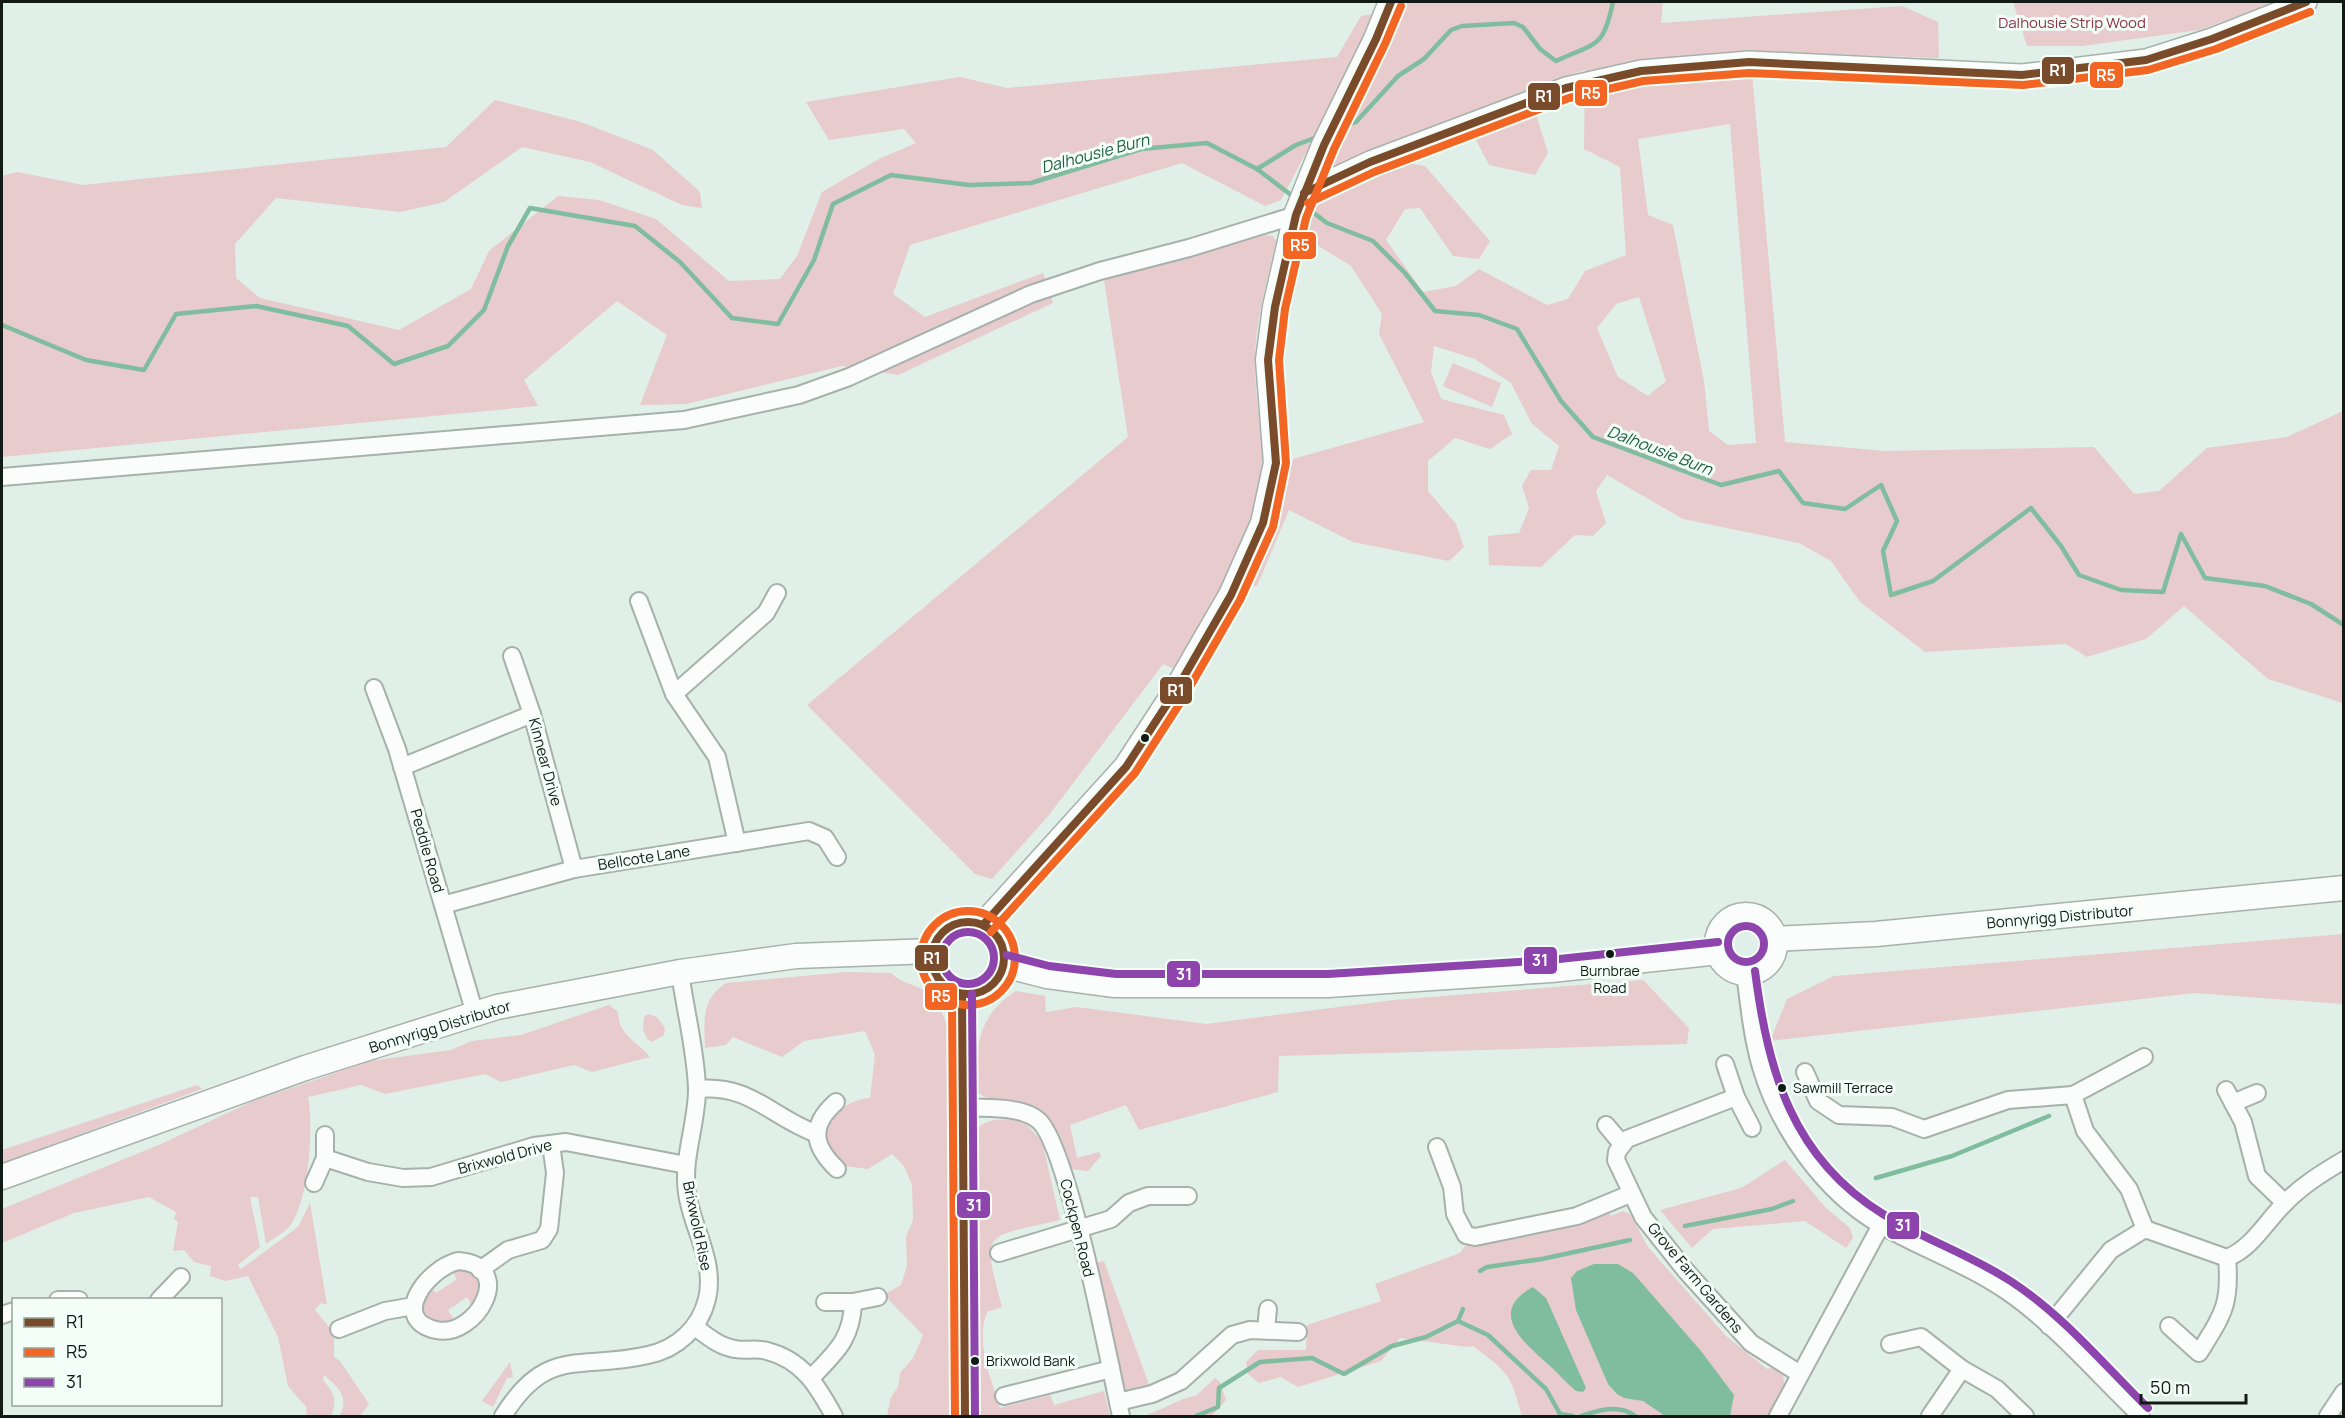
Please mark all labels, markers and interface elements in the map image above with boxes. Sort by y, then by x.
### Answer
park label: Dalhousie Strip Wood [1998,12,2146,33]
line badge: R1 [2041,56,2075,85]
text: R1 [2049,59,2067,81]
line badge: R5 [2089,61,2124,89]
text: R5 [2096,64,2116,86]
line badge: R5 [1574,79,1608,107]
line badge: R1 [1527,82,1561,111]
text: R5 [1581,82,1601,104]
text: R1 [1535,85,1553,107]
water label: Dalhousie Burn [1038,128,1152,178]
line badge: R5 [1282,231,1317,260]
text: R5 [1290,234,1310,256]
water label: Dalhousie Burn [1604,420,1716,480]
line badge: R1 [1159,676,1193,705]
text: R1 [1167,679,1185,701]
street label: Kinnear Drive [524,715,567,809]
unlabelled marker [1139,732,1151,744]
street label: Peddie Road [405,806,449,895]
street label: Bellcote Lane [596,840,692,875]
street label: Bonnyrigg Distributor [1986,900,2135,933]
line badge: R1 [914,944,949,972]
line badge: 31 [1523,946,1558,975]
text: R1 [923,947,941,969]
marker: Burnbrae Road [1604,948,1616,960]
text: 31 [1532,949,1548,971]
line badge: 31 [1166,960,1201,988]
place label: Burnbrae Road [1580,961,1640,997]
text: 31 [1176,963,1192,985]
line badge: R5 [924,982,958,1011]
text: R5 [931,985,951,1007]
street label: Bonnyrigg Distributor [366,995,514,1058]
place label: Sawmill Terrace [1793,1078,1893,1097]
marker: Sawmill Terrace [1776,1082,1788,1094]
street label: Brixwold Drive [456,1134,554,1179]
street label: Cockpen Road [1055,1177,1100,1279]
street label: Brixwold Rise [678,1179,717,1273]
line badge: 31 [956,1191,991,1219]
text: 31 [966,1194,982,1216]
line badge: 31 [1886,1211,1920,1240]
text: 31 [1895,1214,1911,1236]
street label: Grove Farm Gardens [1643,1218,1748,1338]
legend [12,1298,222,1406]
text: R1 [66,1309,84,1333]
text: R5 [66,1339,88,1363]
place label: Brixwold Bank [986,1351,1076,1370]
marker: Brixwold Bank [969,1355,981,1367]
scale bar [2141,1367,2246,1405]
text: 31 [66,1369,83,1393]
text: 50 m [2150,1375,2190,1399]

